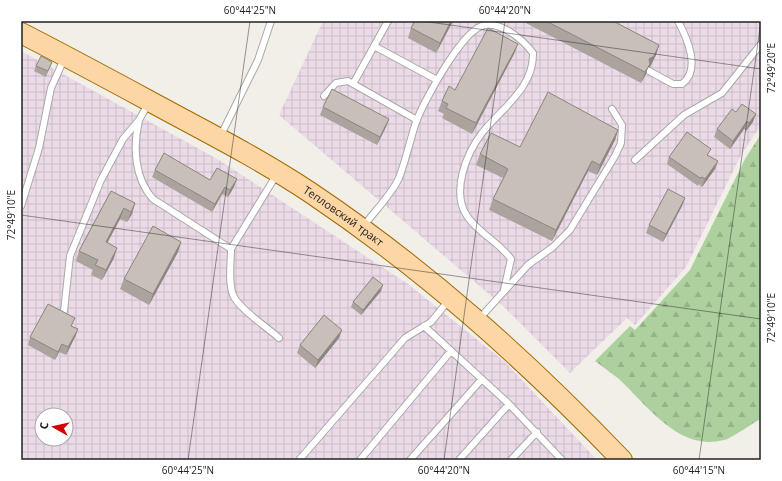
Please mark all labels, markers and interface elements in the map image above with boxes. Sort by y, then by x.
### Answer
text: 60°44'25"N [224,3,276,17]
text: 60°44'20"N [479,3,531,17]
text: 72°49'20"E [764,43,778,93]
street label: Тепловский тракт [301,182,387,249]
text: 72°49'10"E [4,190,18,240]
text: 72°49'10"E [764,293,778,343]
north arrow [34,407,74,447]
text: С [36,421,52,430]
text: 60°44'25"N [162,463,214,477]
text: 60°44'20"N [418,463,470,477]
text: 60°44'15"N [673,463,725,477]

